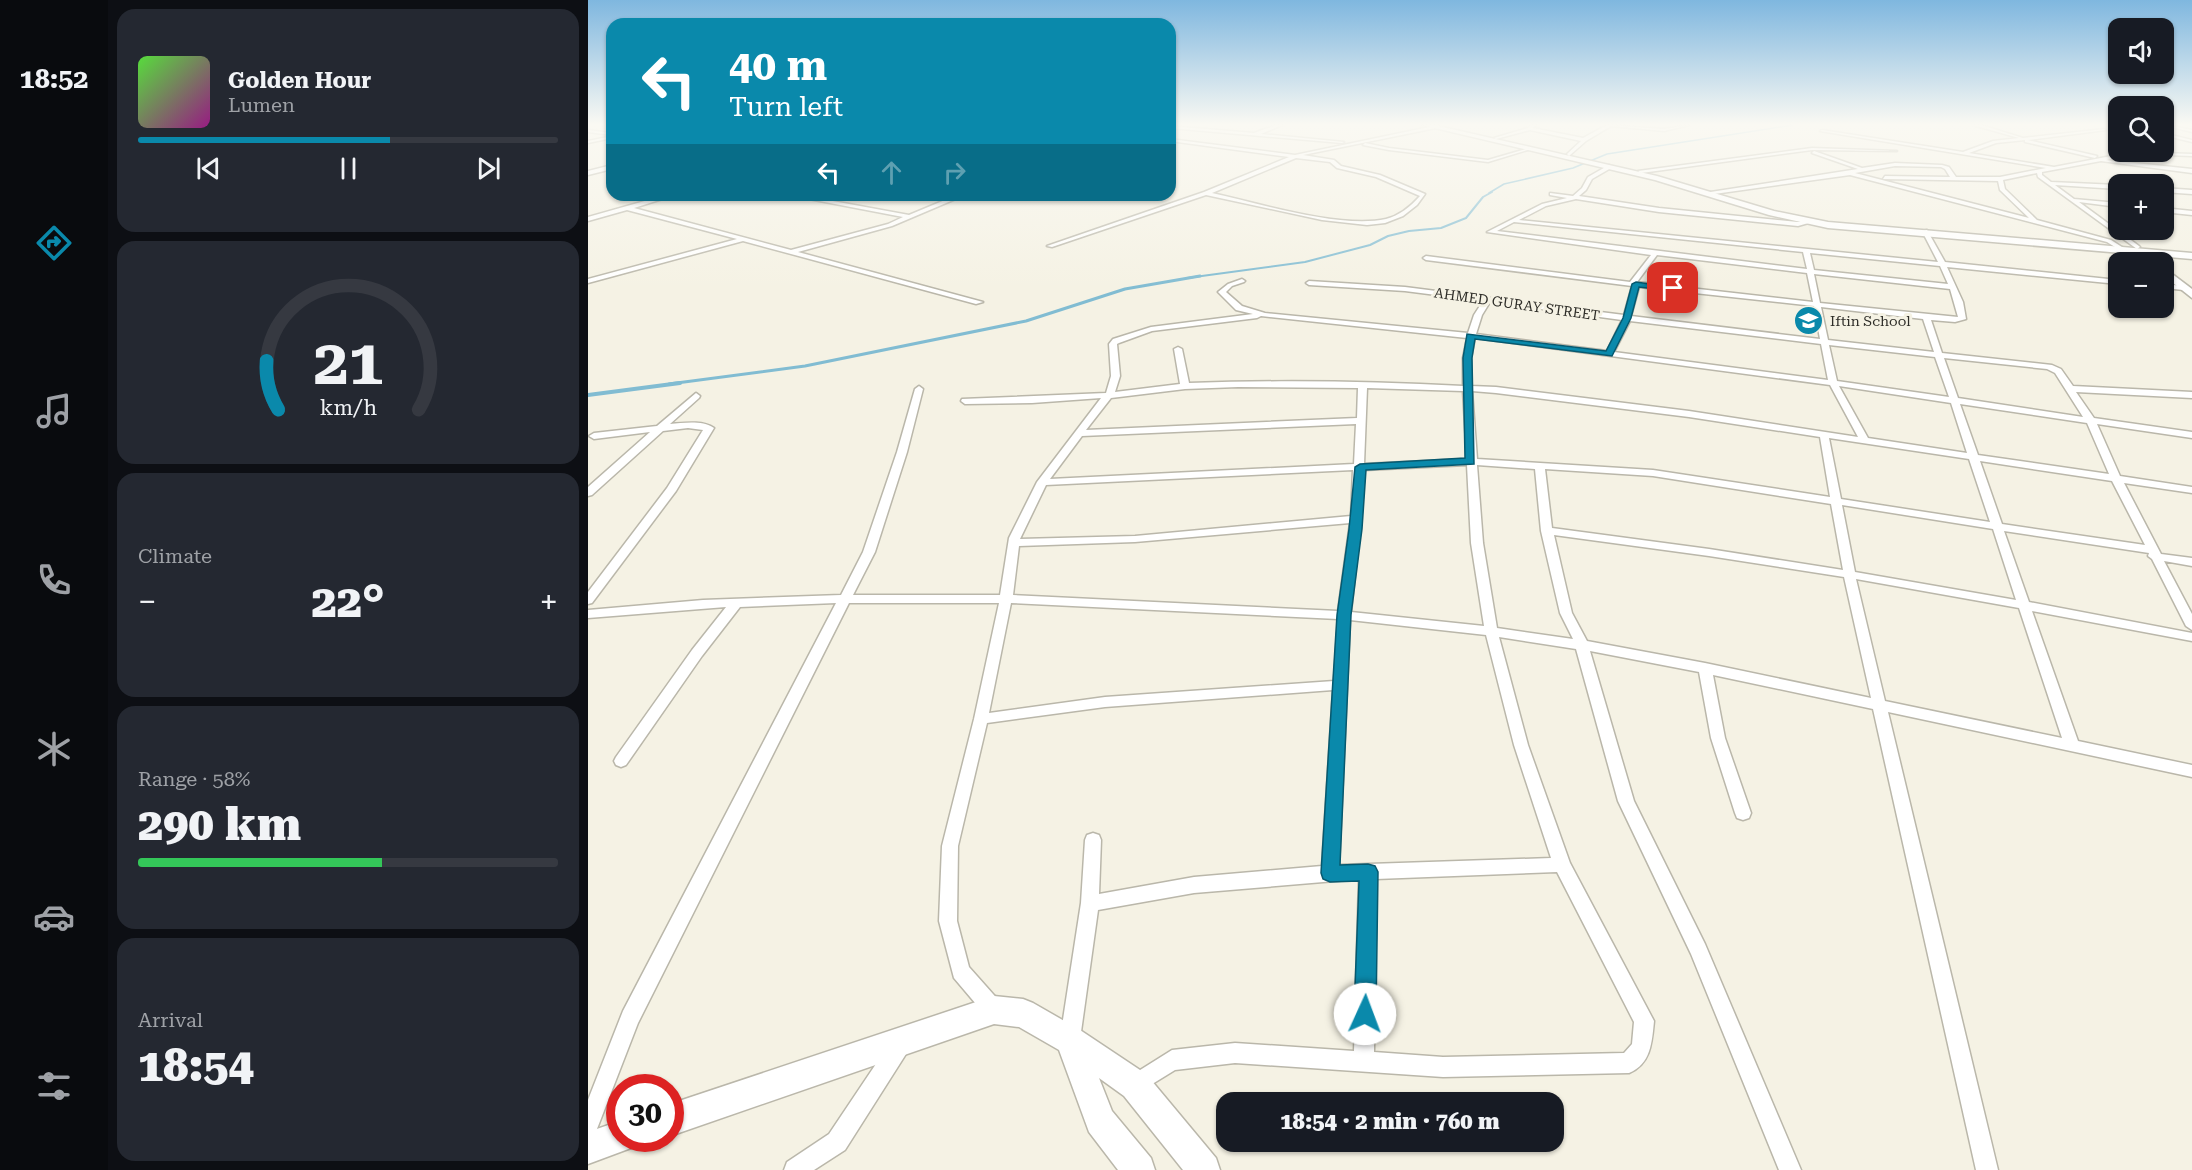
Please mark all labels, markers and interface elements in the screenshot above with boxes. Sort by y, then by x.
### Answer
map controls [2108,18,2174,318]
button: sound [2108,18,2174,84]
text: 40 m [729,41,827,90]
icon: left [630,42,708,120]
text: 18:52 [20,63,88,95]
text: Golden Hour [228,68,371,93]
text: Turn left [729,91,843,123]
text: Lumen [228,93,295,117]
button: search [2108,96,2174,162]
icon: previous [192,152,225,185]
icon: pause [332,152,365,185]
icon: next [472,152,505,185]
icon: left [812,156,845,189]
icon: ahead [875,156,908,189]
icon: right [938,156,971,189]
button: + [2108,174,2174,240]
icon: directions [33,222,75,264]
button: − [2108,252,2174,318]
pin [1647,262,1698,313]
icon: arrive [1656,271,1689,304]
street label: AHMED GURAY STREET [1433,284,1601,324]
school or university icon: Iftin School [1793,305,1825,337]
place label: Iftin School [1830,313,1911,329]
text: 21 [313,326,383,399]
icon: music [33,390,75,432]
text: km/h [319,395,377,420]
text: Climate [138,544,212,568]
icon: phone [33,559,75,601]
text: 22° [312,575,385,628]
text: − [138,582,156,621]
text: + [540,582,558,621]
icon: climate [33,728,75,770]
text: Range · 58% [138,767,250,791]
text: 290 km [138,798,301,851]
icon: car [33,896,75,938]
position arrow [1333,982,1397,1046]
text: Arrival [138,1008,203,1032]
text: 18:54 [138,1039,254,1092]
icon: filters [33,1065,75,1107]
speed limit sign: 30 [606,1074,684,1152]
text: 18:54 · 2 min · 760 m [1280,1109,1500,1134]

